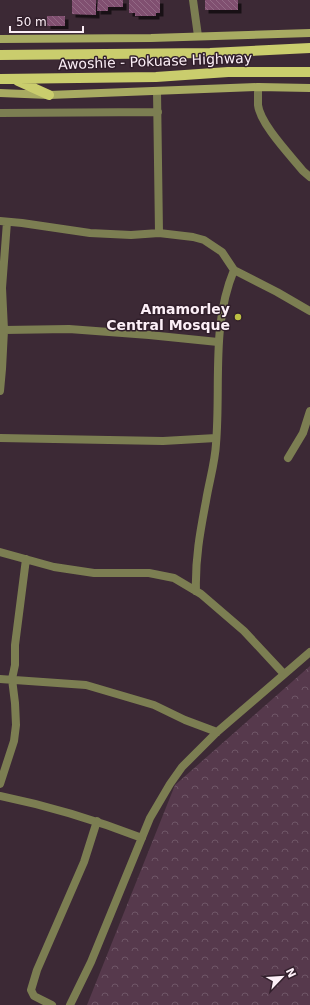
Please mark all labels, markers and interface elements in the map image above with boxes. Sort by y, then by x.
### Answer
scale bar [10,8,83,34]
text: 50 m [16,15,47,29]
street label: Awoshie - Pokuase Highway [58,50,252,72]
place label: Amamorley Central Mosque [106,301,230,333]
marker: Amamorley Central Mosque [233,312,243,322]
north arrow [262,957,302,997]
text: N [283,966,298,980]

